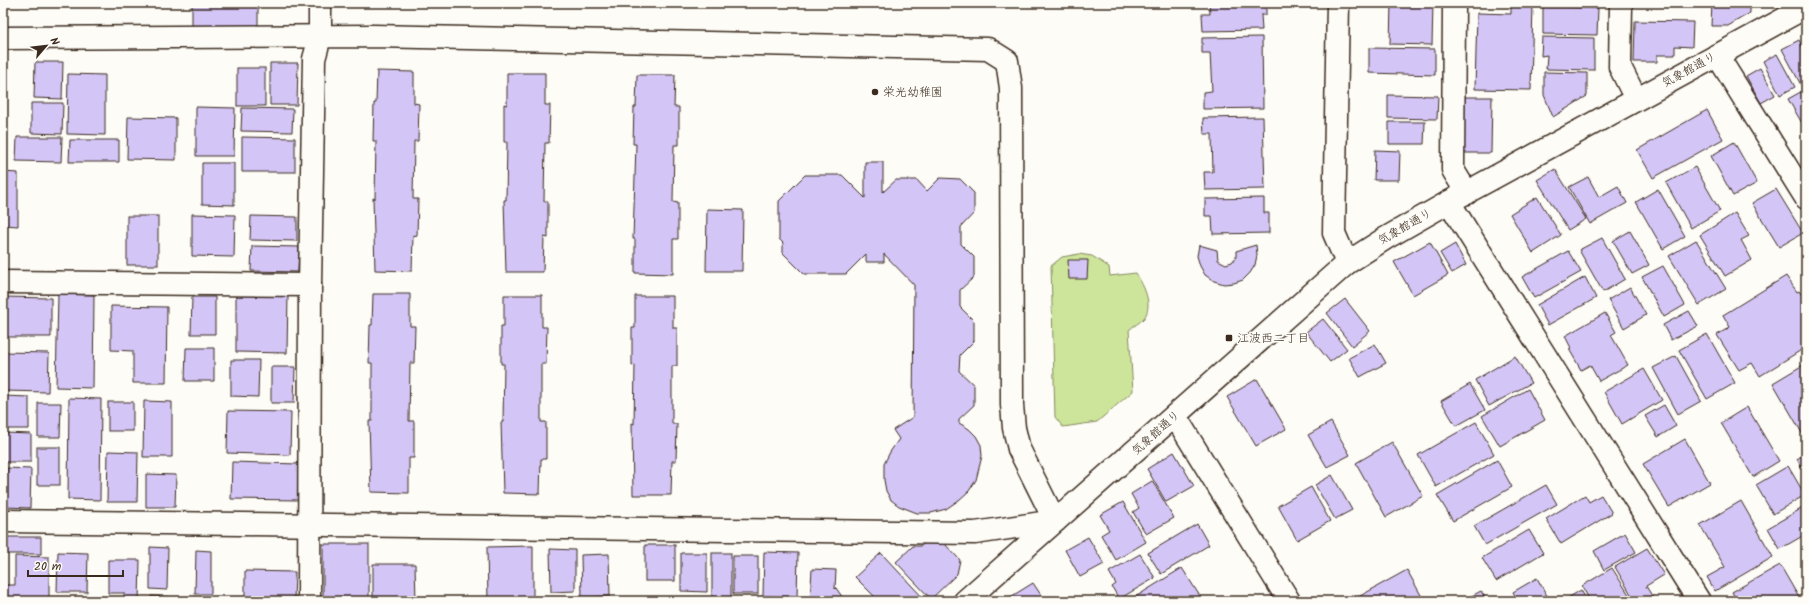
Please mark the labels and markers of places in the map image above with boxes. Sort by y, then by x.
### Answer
place label: 栄光幼稚園 [883,83,943,102]
marker: 栄光幼稚園 [870,87,880,97]
place label: 江波西二丁目 [1237,329,1309,348]
marker: 江波西二丁目 [1224,333,1234,343]

